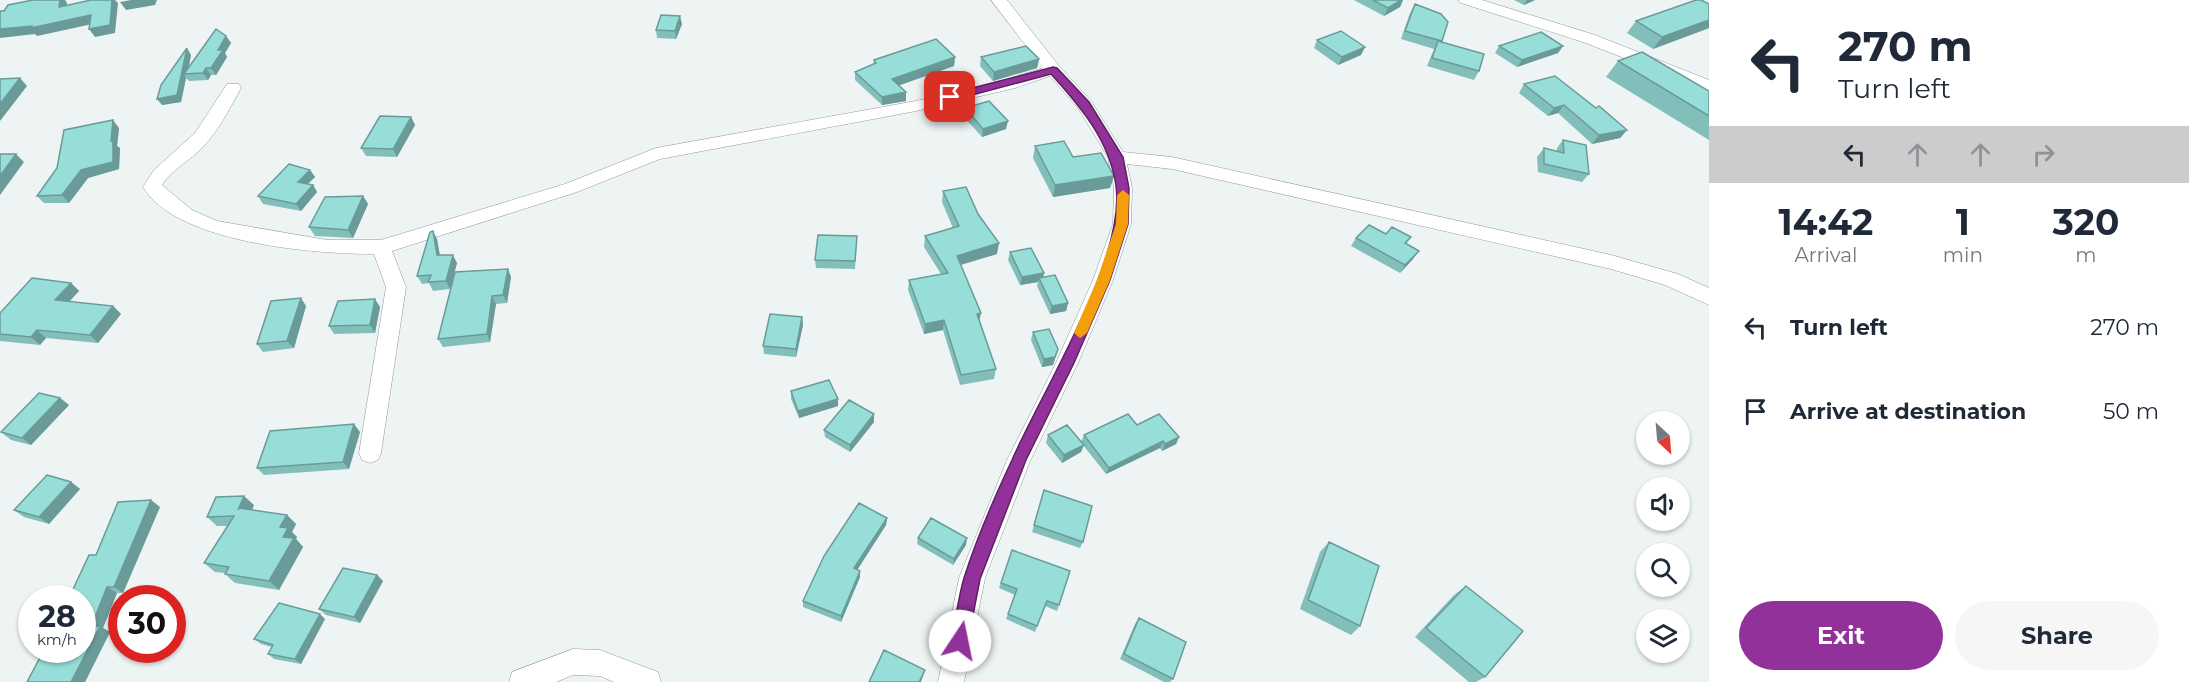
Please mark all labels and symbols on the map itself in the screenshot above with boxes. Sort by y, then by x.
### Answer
pin [924,71,975,122]
north arrow [1636,411,1690,465]
speed limit sign: 30 [108,585,186,663]
position arrow [928,609,992,673]

